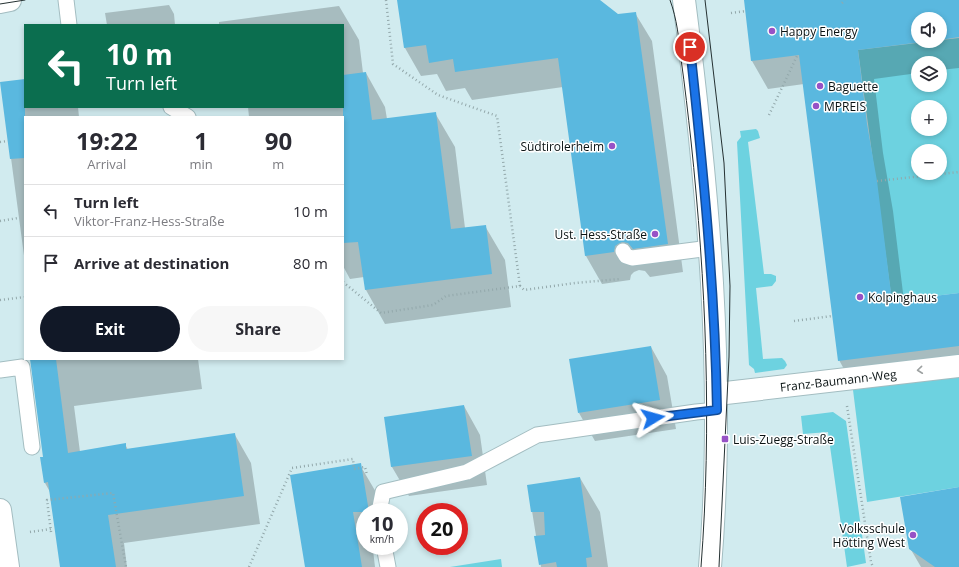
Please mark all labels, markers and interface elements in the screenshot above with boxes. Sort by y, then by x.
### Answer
map controls [911,12,947,180]
button: sound [911,12,947,48]
place label: Happy Energy [780,23,859,40]
marker: Happy Energy [767,26,777,36]
pin [673,30,707,64]
text: 10 m [106,35,173,73]
icon: arrive [679,36,701,58]
icon: left [40,40,92,92]
button: layers [911,56,947,92]
text: Turn left [106,71,177,95]
place label: Baguette [828,78,879,95]
marker: Baguette [815,81,825,91]
place label: MPREIS [824,98,866,115]
button: + [911,100,947,136]
marker: MPREIS [811,101,821,111]
text: 19:22 [76,124,138,157]
text: 1 [194,124,208,157]
text: 90 [265,124,292,157]
place label: Südtirolerheim [520,138,604,155]
marker: Südtirolerheim [607,141,617,151]
button: − [911,144,947,180]
text: Arrival [87,155,126,173]
text: min [189,155,213,173]
text: m [272,155,284,173]
text: Turn left [74,192,139,212]
icon: left [40,200,62,222]
text: 10 m [293,201,328,221]
text: Viktor-Franz-Hess-Straße [74,212,224,230]
place label: Ust. Hess-Straße [554,226,647,243]
marker: Ust. Hess-Straße [650,229,660,239]
icon: arrive [40,252,62,274]
text: Arrive at destination [74,253,229,273]
text: 80 m [293,253,328,273]
place label: Kolpinghaus [868,289,937,306]
marker: Kolpinghaus [855,292,865,302]
button: Exit [40,306,180,352]
button: Share [188,306,328,352]
street label: Franz-Baumann-Weg [779,365,898,395]
one-way arrow [917,365,923,374]
position arrow [632,397,674,439]
place label: Luis-Zuegg-Straße [733,431,834,448]
marker: Luis-Zuegg-Straße [720,434,730,444]
speed limit sign: 20 [416,503,468,555]
text: 10 [371,510,393,537]
place label: Volksschule Hötting West [833,520,905,551]
marker: Volksschule Hötting West [908,530,918,540]
text: km/h [370,532,394,546]

